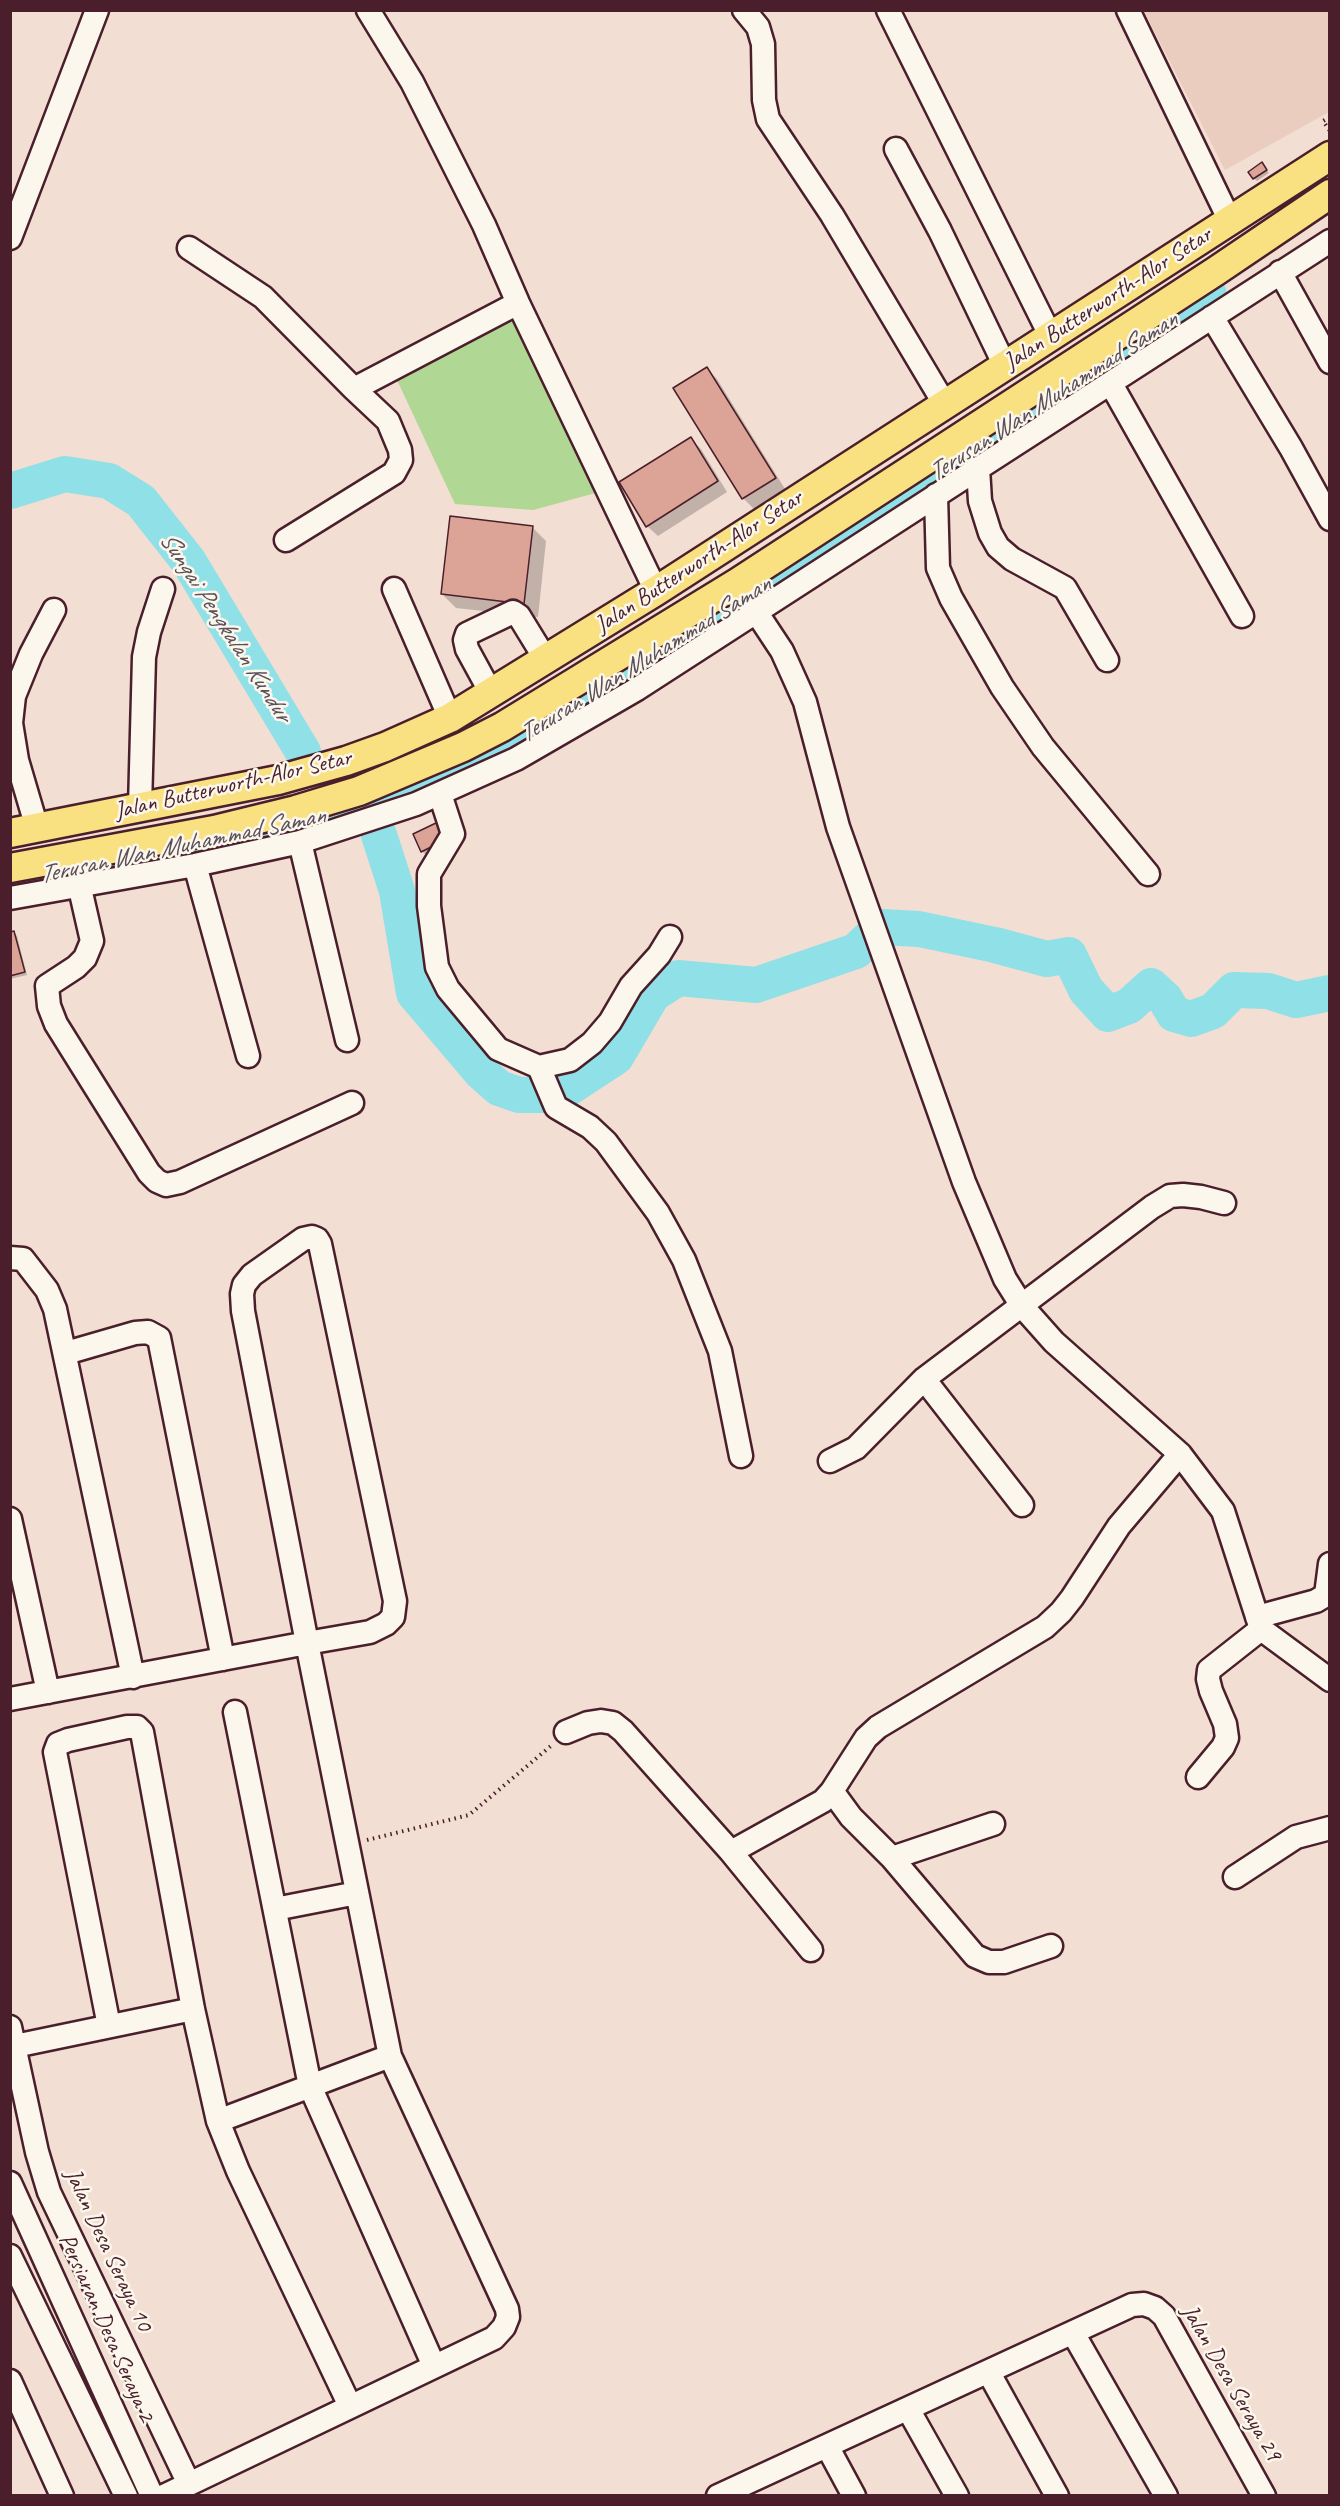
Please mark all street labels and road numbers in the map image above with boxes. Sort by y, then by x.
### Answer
street label: Jalan Butterworth-Alor Setar [999,221,1217,377]
street label: Jalan Butterworth-Alor Setar [590,484,808,640]
street label: Jalan Butterworth-Alor Setar [112,744,354,826]
street label: Jalan Desa Seraya 10 [58,2164,158,2336]
street label: Persiaran Desa Seraya 2 [52,2230,160,2426]
street label: Jalan Desa Seraya 29 [1175,2300,1287,2466]

